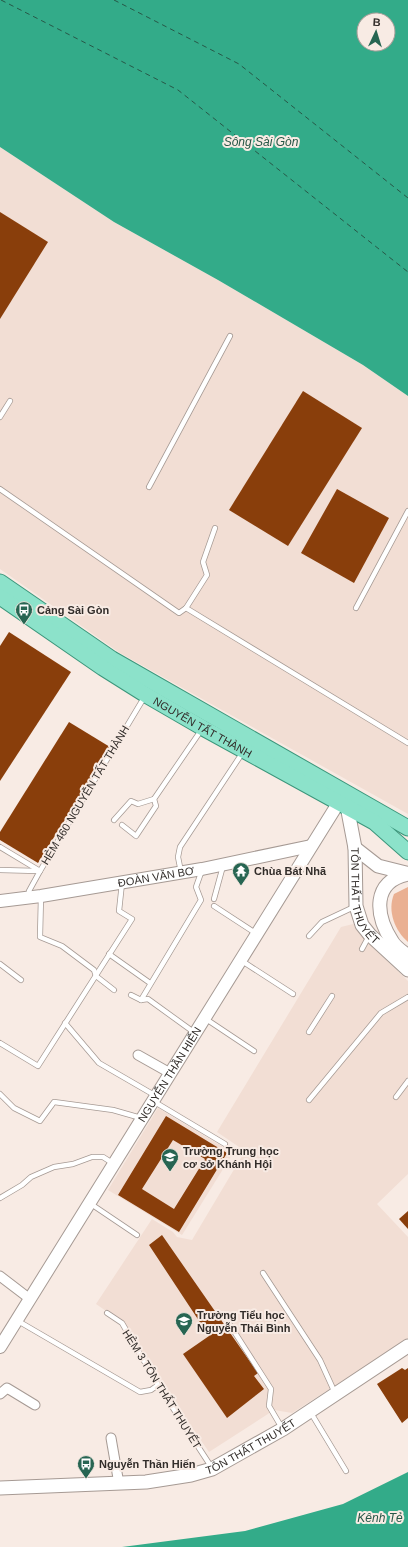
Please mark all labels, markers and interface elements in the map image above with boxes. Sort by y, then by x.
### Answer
north arrow [356,12,396,52]
text: B [372,16,381,28]
water label: Sông Sài Gòn [224,135,299,149]
bus stop icon: Cảng Sài Gòn [14,600,34,625]
place label: Cảng Sài Gòn [37,604,109,616]
street label: NGUYỄN TẤT THÀNH [151,695,254,760]
street label: HẺM 460 NGUYỄN TẤT THÀNH [39,723,131,867]
street label: TÔN THẤT THUYẾT [349,847,382,947]
temple icon: Chùa Bát Nhã [231,861,251,886]
street label: ĐOÀN VĂN BƠ [117,864,196,889]
place label: Chùa Bát Nhã [254,865,327,877]
street label: NGUYỄN THẦN HIẾN [136,1025,204,1124]
place label: Trường Trung học cơ sở Khánh Hội [183,1145,279,1171]
school or university icon: Trường Trung học cơ sở Khánh Hội [160,1147,180,1172]
place label: Trường Tiểu học Nguyễn Thái Bình [197,1309,291,1334]
school or university icon: Trường Tiểu học Nguyễn Thái Bình [174,1311,194,1336]
street label: HẺM 3 TÔN THẤT THUYẾT [120,1327,204,1451]
street label: TÔN THẤT THUYẾT [204,1416,298,1477]
bus stop icon: Nguyễn Thần Hiến [76,1454,96,1479]
place label: Nguyễn Thần Hiến [99,1458,196,1470]
water label: Kênh Tẻ [357,1511,403,1525]

